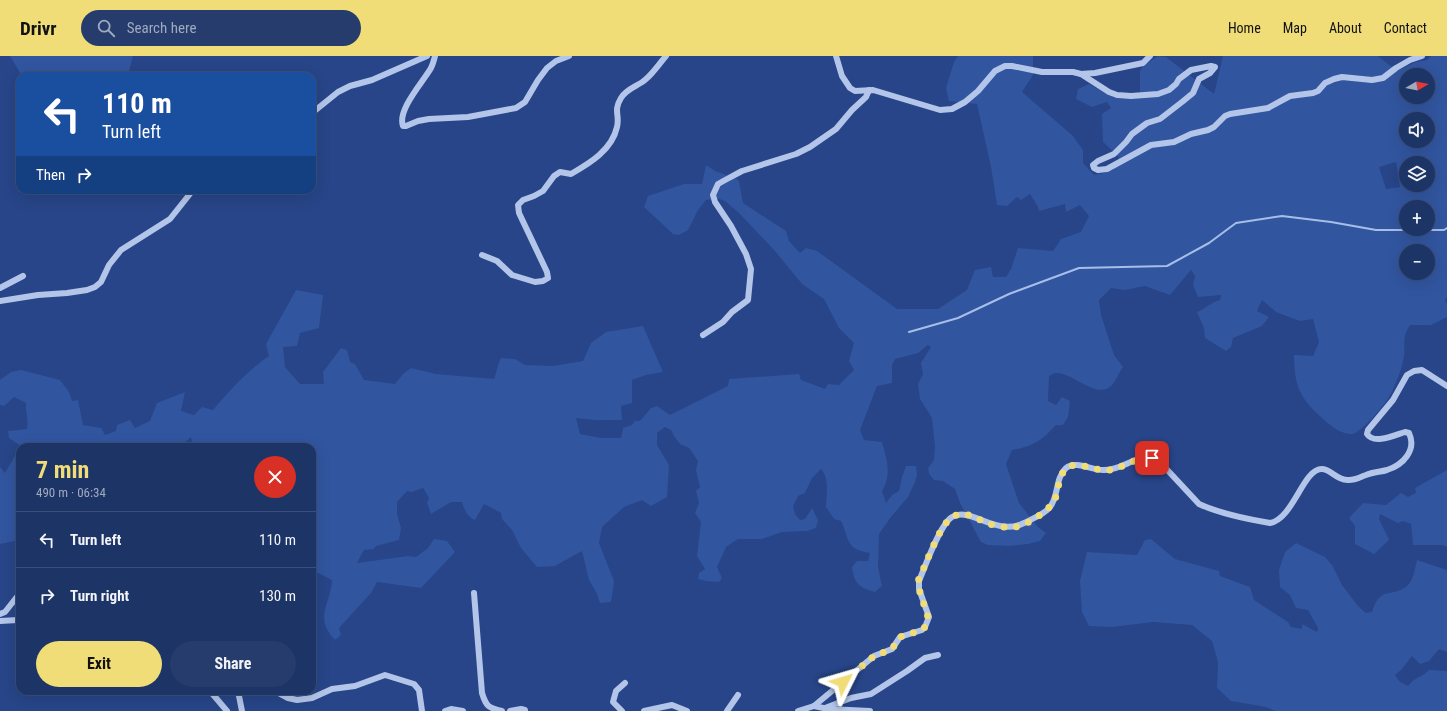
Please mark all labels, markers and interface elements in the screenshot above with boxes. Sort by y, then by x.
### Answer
search box [81,10,361,46]
text: Drivr [20,17,57,40]
icon: search [95,17,117,39]
text: Search here [127,19,196,37]
text: Home [1228,20,1261,36]
text: Map [1283,20,1307,36]
text: About [1329,20,1362,36]
text: Contact [1384,20,1427,36]
north arrow [1399,68,1435,104]
map controls [1399,68,1435,280]
text: 110 m [102,87,172,120]
icon: left [36,88,88,140]
button: sound [1399,112,1435,148]
text: Turn left [102,121,161,142]
button: layers [1399,156,1435,192]
icon: right [73,164,95,186]
text: Then [36,166,65,184]
button: + [1399,200,1435,236]
button: − [1399,244,1435,280]
pin [1135,441,1169,475]
icon: arrive [1141,447,1163,469]
text: 7 min [36,456,89,484]
button: close [254,456,296,498]
text: 490 m · 06:34 [36,485,106,500]
icon: left [36,529,58,551]
text: Turn left [70,531,121,549]
text: 110 m [259,531,296,549]
icon: right [36,585,58,607]
text: Turn right [70,587,129,605]
text: 130 m [259,587,296,605]
button: Exit [36,641,162,687]
button: Share [170,641,296,687]
position arrow [822,661,864,703]

